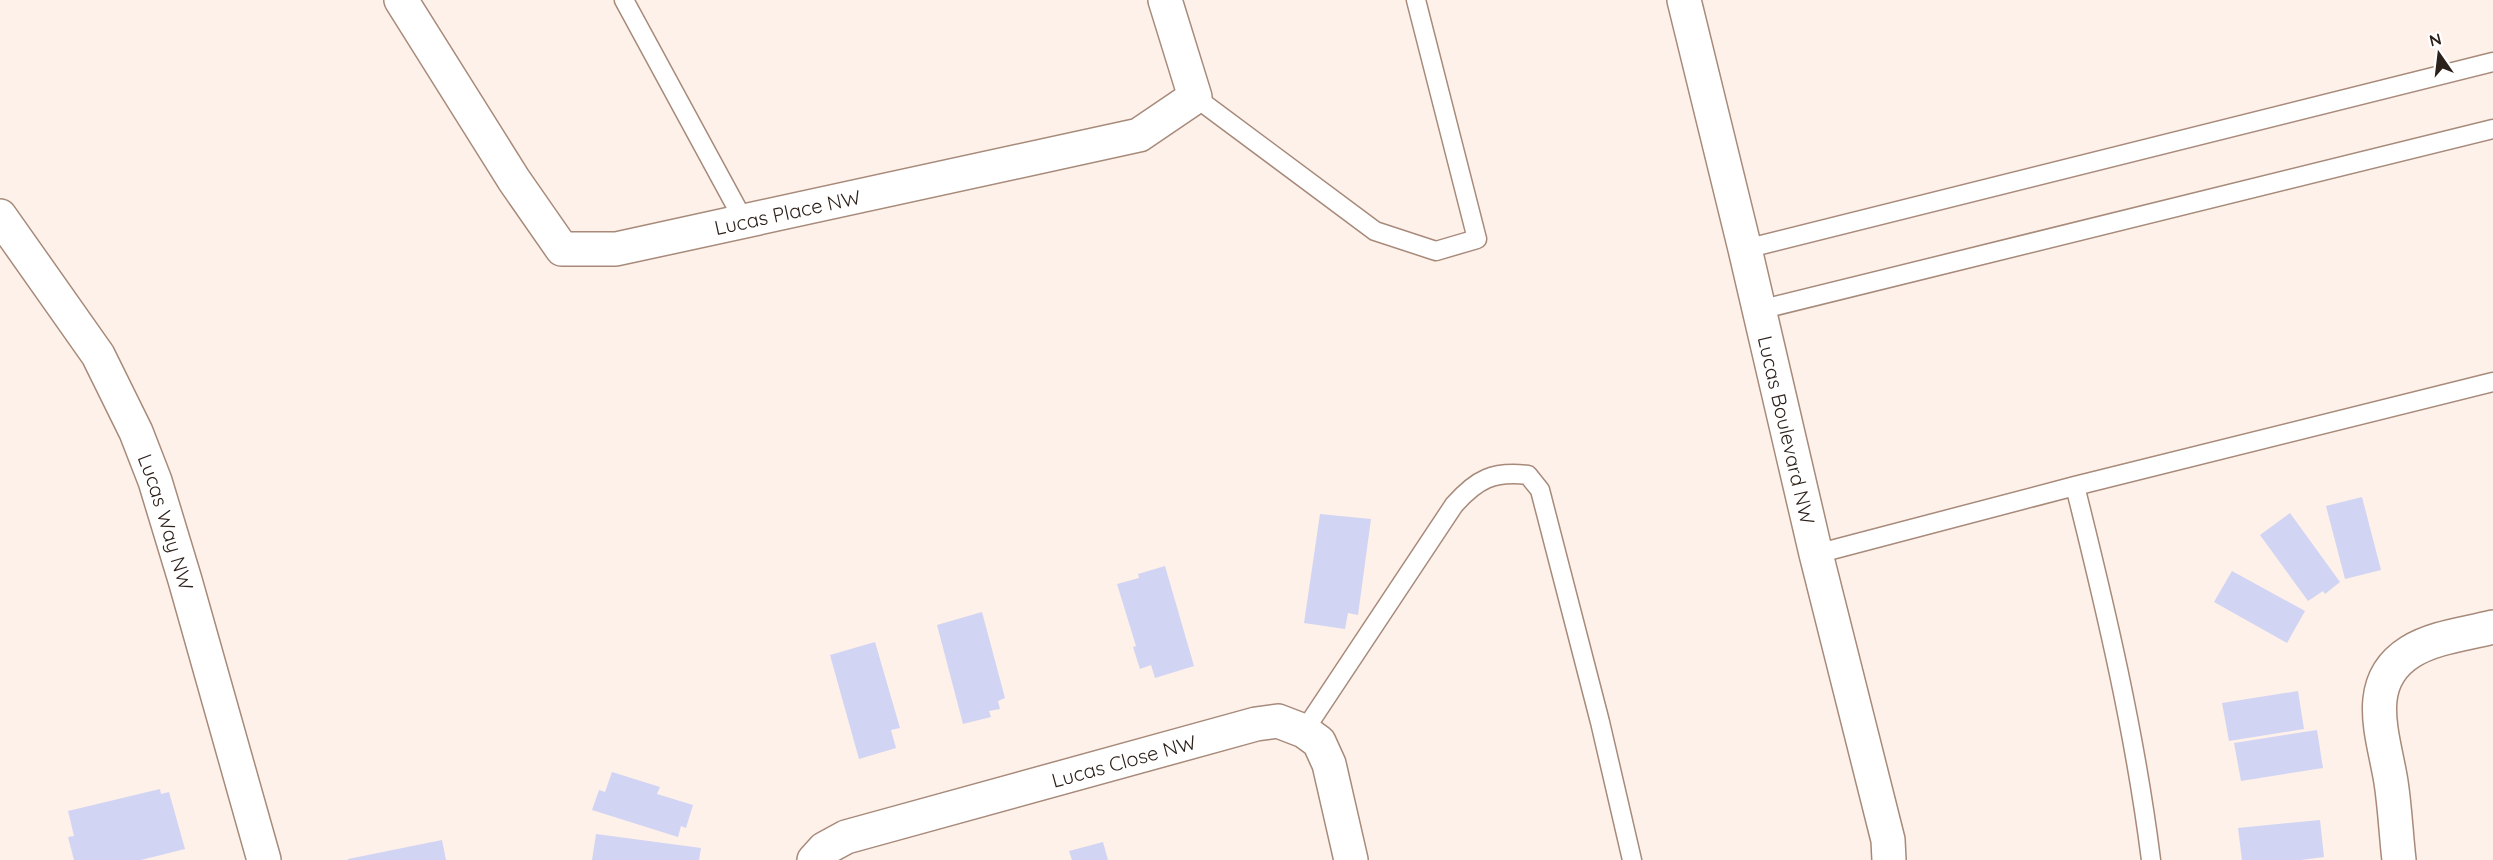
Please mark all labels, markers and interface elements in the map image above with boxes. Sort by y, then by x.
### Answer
north arrow [2409,24,2469,84]
text: N [2427,28,2443,51]
street label: Lucas Place NW [712,184,863,240]
street label: Lucas Boulevard NW [1753,333,1821,527]
street label: Lucas Way NW [133,450,200,593]
street label: Lucas Close NW [1049,729,1199,792]

